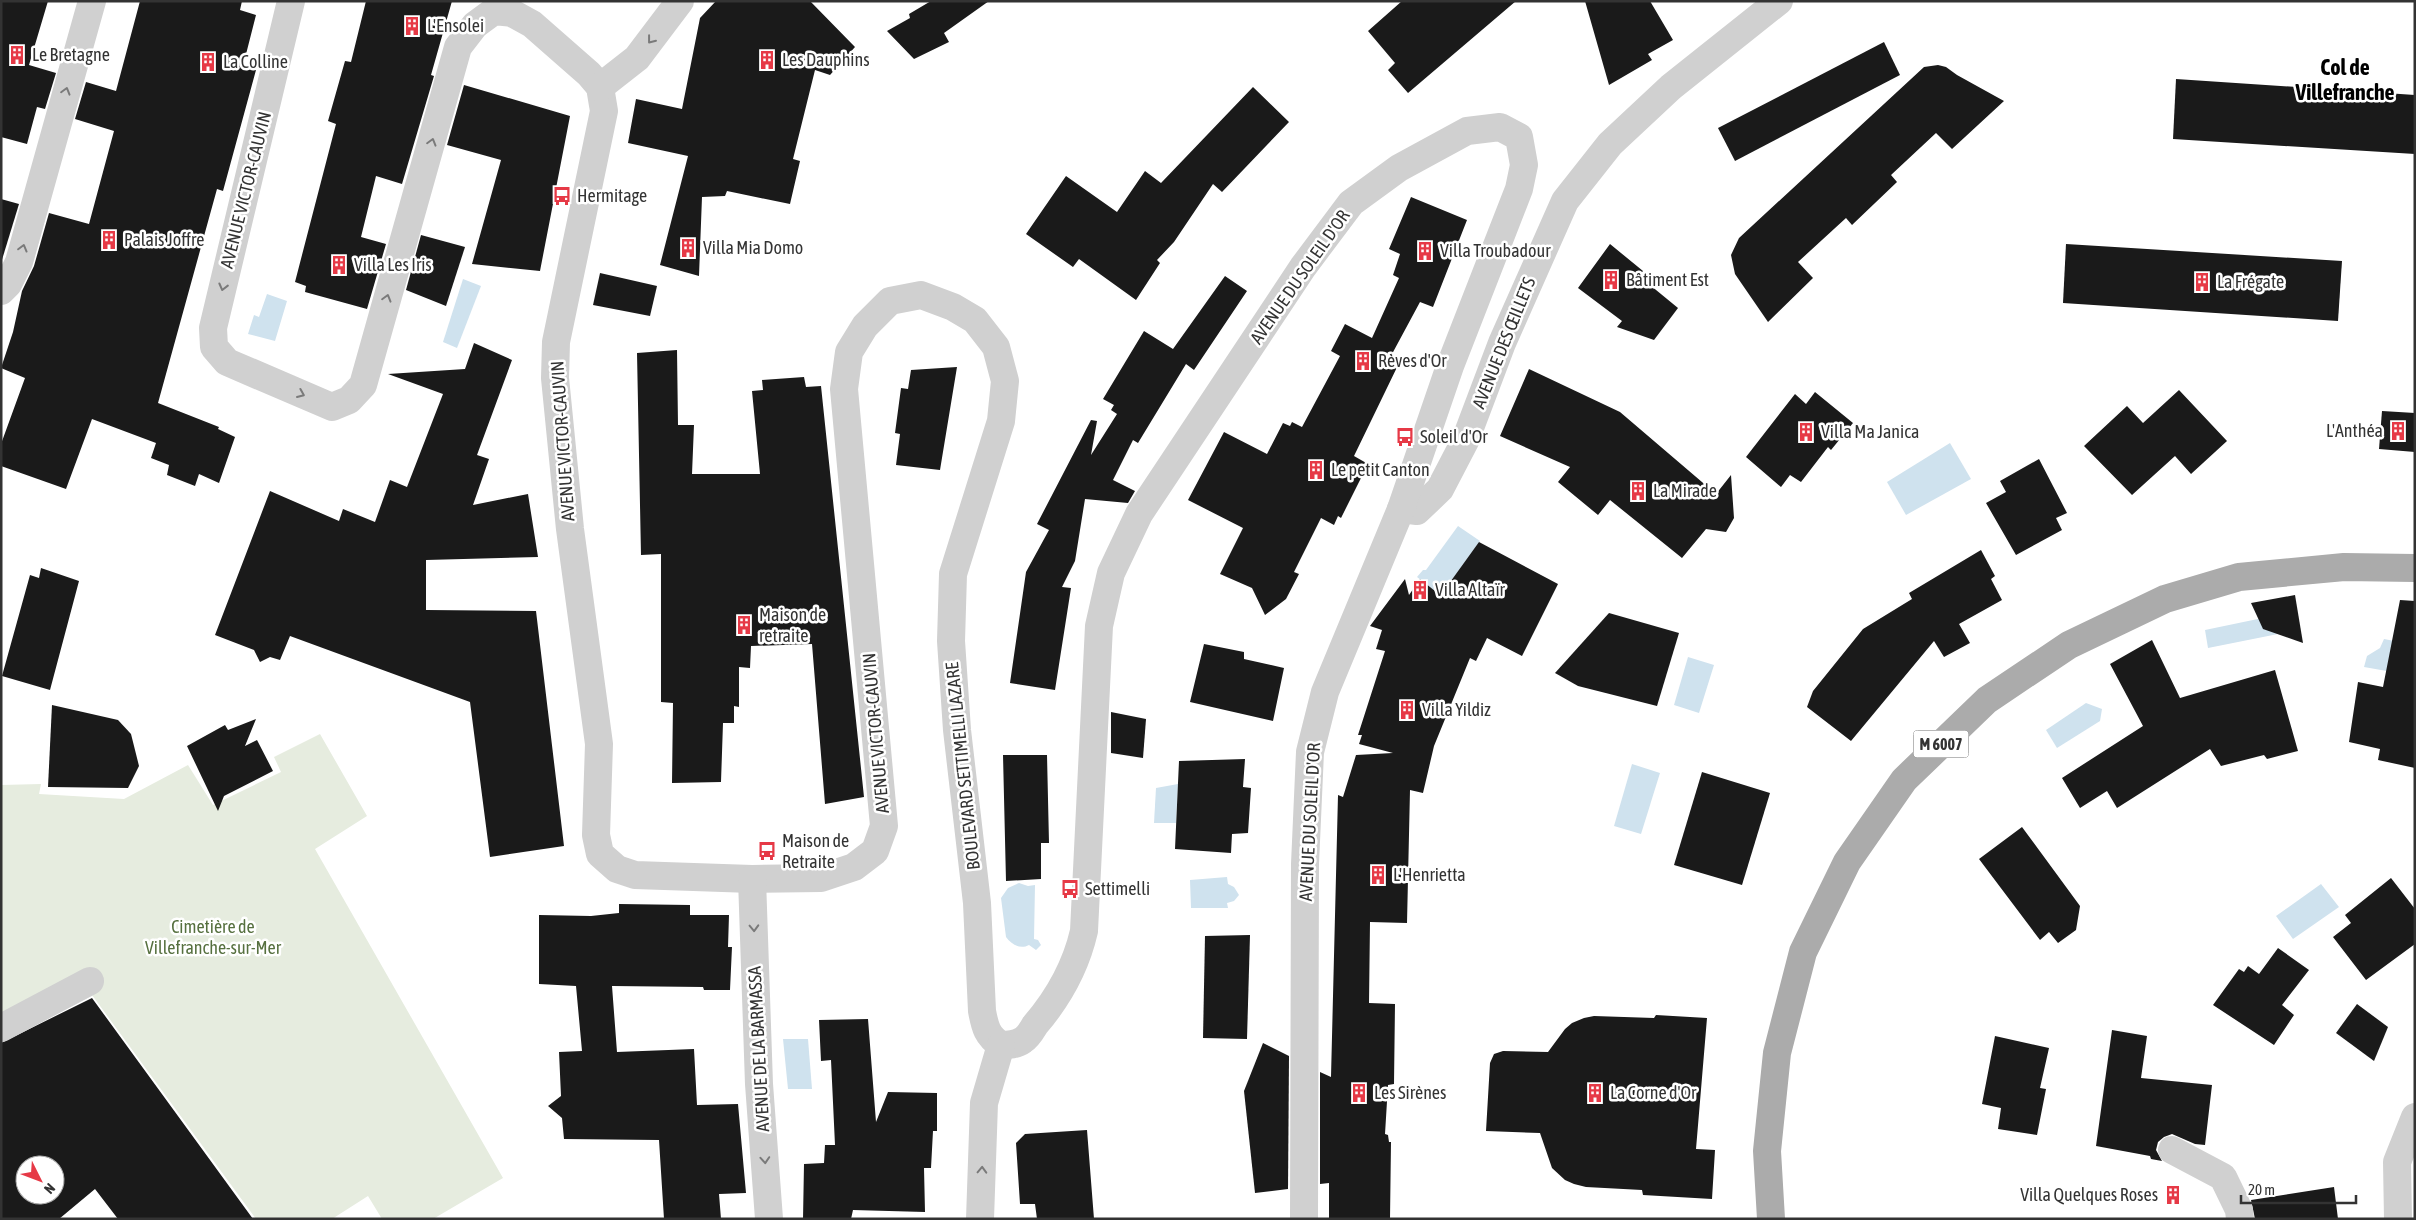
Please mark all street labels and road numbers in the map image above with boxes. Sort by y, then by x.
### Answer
street label: AVENUE VICTOR-CAUVIN [216,109,275,271]
street label: AVENUE DU SOLEIL D'OR [1245,206,1354,348]
street label: AVENUE DES ŒILLETS [1468,274,1540,411]
street label: AVENUE VICTOR-CAUVIN [546,360,579,522]
street label: AVENUE VICTOR-CAUVIN [858,652,893,814]
street label: BOULEVARD SETTIMELLI LAZARE [941,661,984,871]
road number: M 6007 [1914,731,1968,758]
street label: AVENUE DU SOLEIL D'OR [1295,742,1324,902]
street label: AVENUE DE LA BARMASSA [744,965,773,1132]

